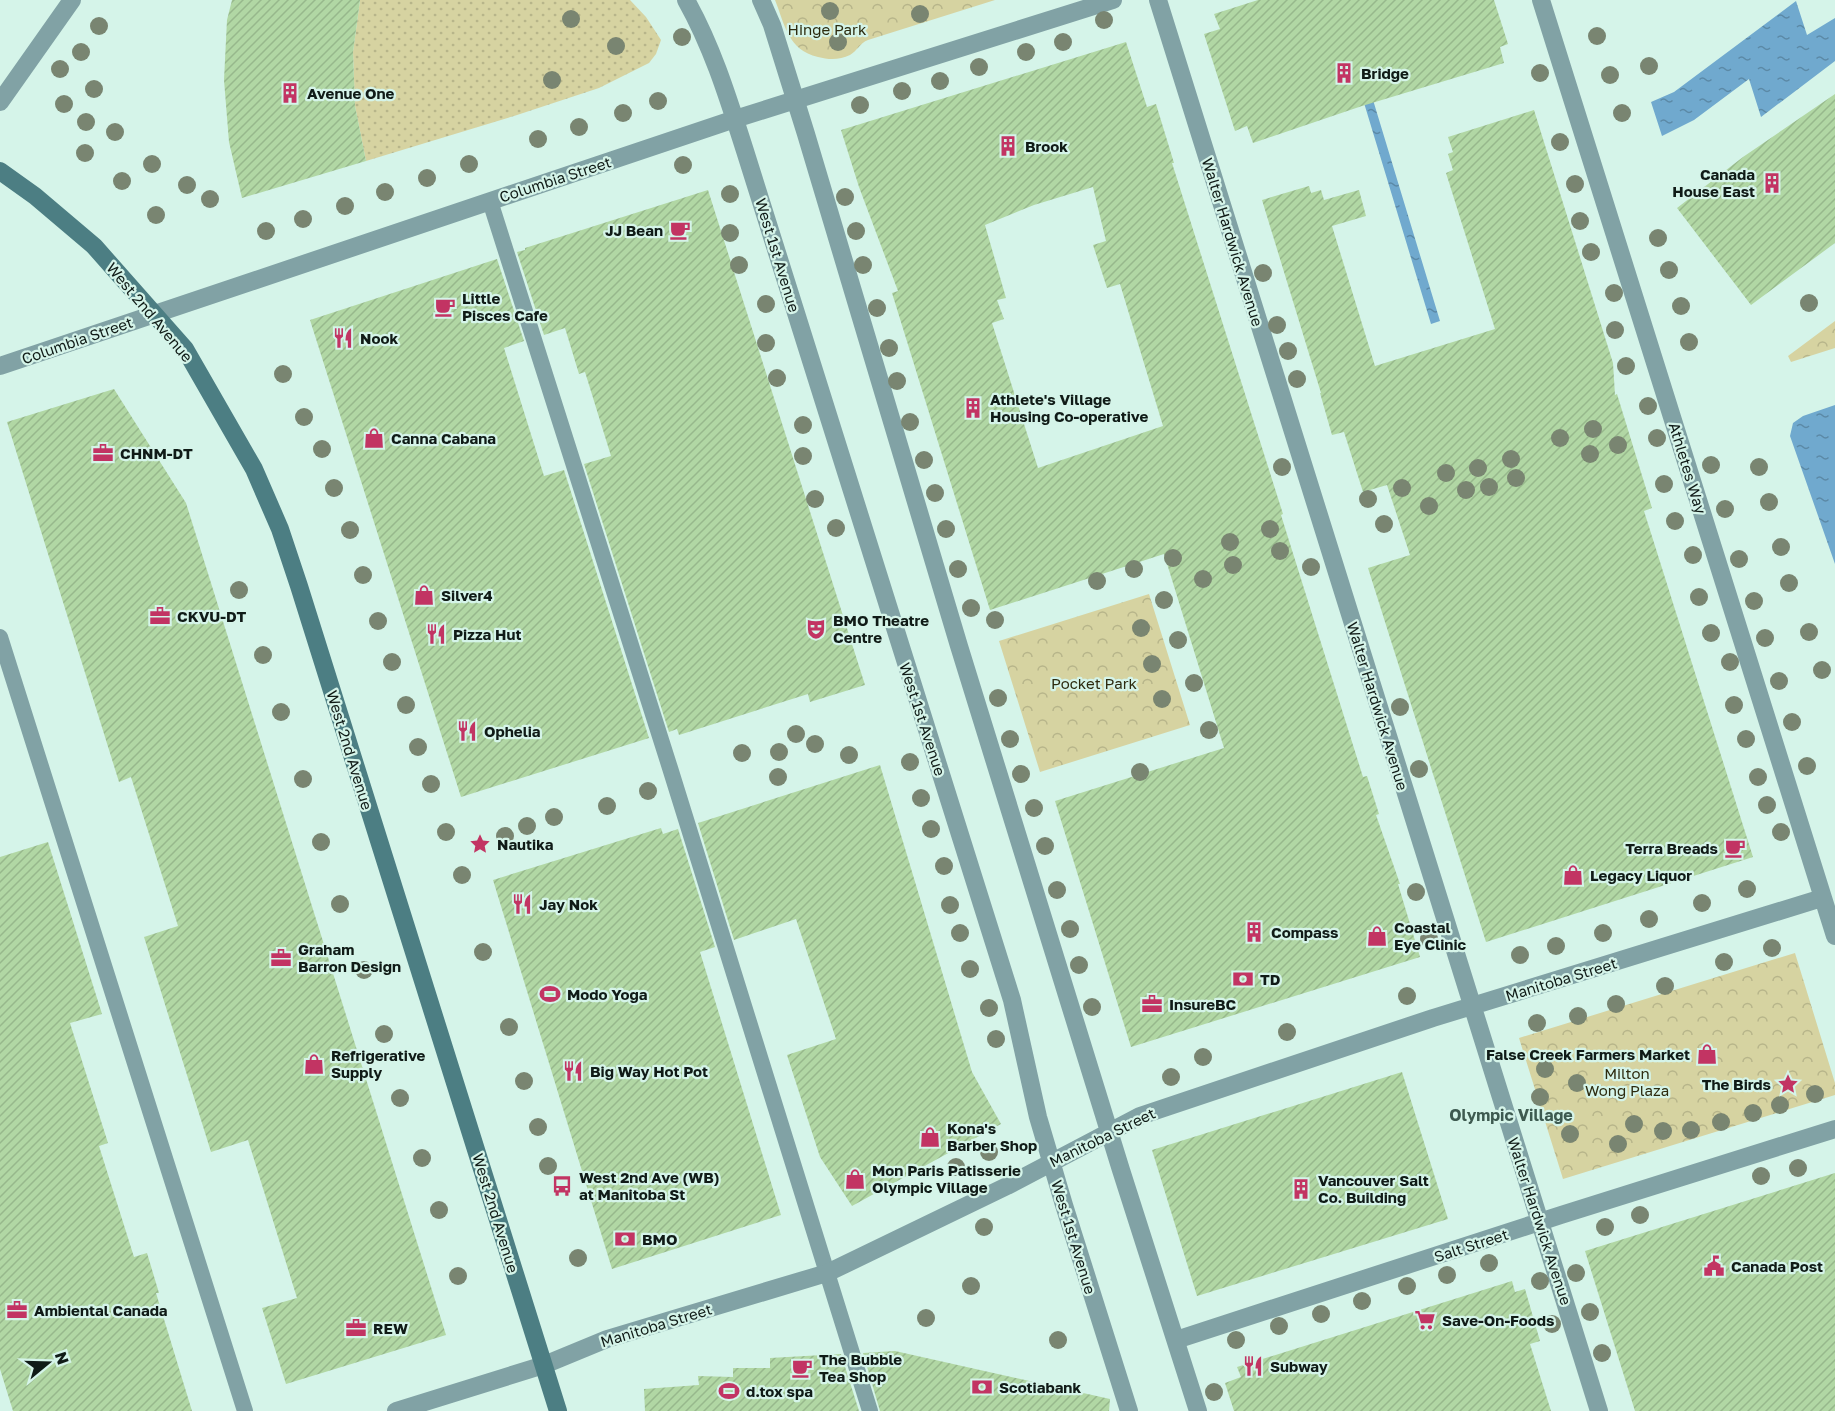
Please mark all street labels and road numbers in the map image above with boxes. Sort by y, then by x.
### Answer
street label: Columbia Street [497,152,613,206]
street label: Walter Hardwick Avenue [1199,155,1267,329]
street label: West 1st Avenue [752,196,804,314]
street label: West 2nd Avenue [103,259,197,366]
street label: Columbia Street [19,313,135,367]
street label: Athletes Way [1666,420,1711,517]
street label: Walter Hardwick Avenue [1344,619,1412,793]
street label: West 1st Avenue [896,660,950,778]
street label: West 2nd Avenue [323,688,377,812]
street label: Manitoba Street [1503,954,1619,1004]
street label: Manitoba Street [1046,1104,1158,1170]
street label: Walter Hardwick Avenue [1504,1135,1576,1307]
street label: West 2nd Avenue [469,1151,523,1275]
street label: West 1st Avenue [1048,1178,1100,1296]
street label: Salt Street [1432,1225,1510,1265]
street label: Manitoba Street [598,1300,714,1350]

